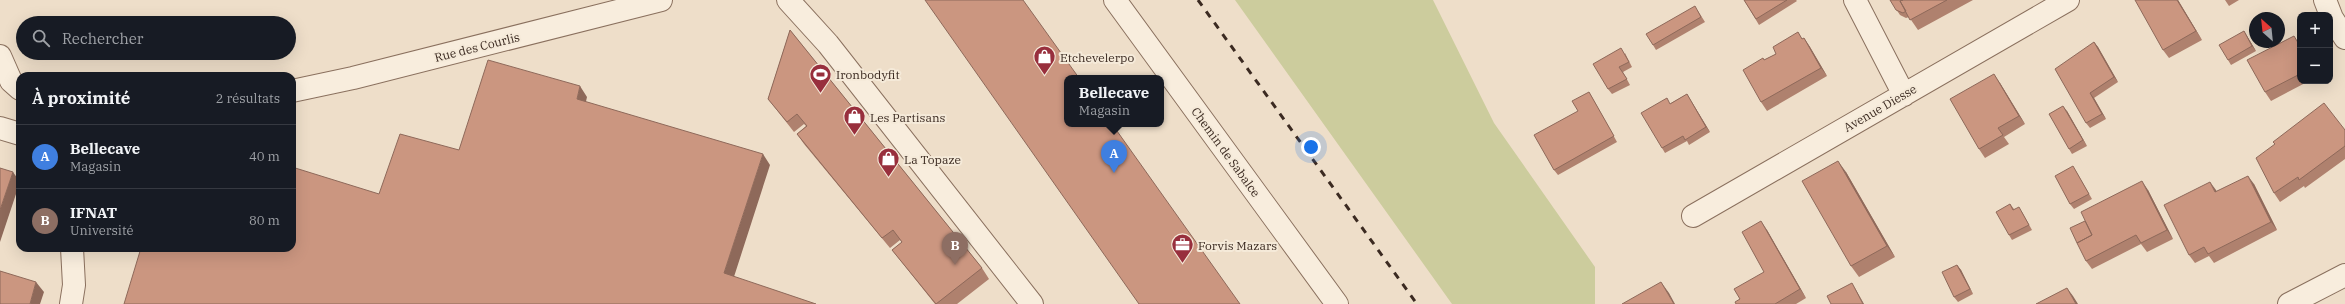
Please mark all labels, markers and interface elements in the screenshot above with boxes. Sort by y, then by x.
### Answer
north arrow [2249,12,2285,48]
map controls [2297,12,2333,84]
button: + [2297,12,2333,48]
search box [16,16,296,60]
icon: search [30,27,52,49]
text: Rechercher [62,29,143,48]
street label: Rue des Courlis [433,29,521,65]
shop icon: Etchevelerpo [1031,44,1057,77]
button: − [2297,48,2333,84]
place label: Etchevelerpo [1060,50,1135,65]
sports icon: Ironbodyfit [807,61,833,94]
place label: Ironbodyfit [836,67,900,82]
popup [1064,75,1164,127]
street label: Avenue Diesse [1841,81,1919,135]
text: Bellecave [1079,83,1149,102]
text: À proximité [32,87,130,109]
text: 2 résultats [216,90,280,107]
text: Magasin [1079,102,1130,119]
shop icon: Les Partisans [841,104,867,137]
street label: Chemin de Sabalce [1188,104,1264,200]
place label: Les Partisans [870,110,946,125]
your location [1301,137,1321,157]
text: Bellecave [70,139,140,158]
pin: A [1101,140,1127,173]
shop icon: La Topaze [875,146,901,179]
text: A [40,148,50,165]
text: 40 m [249,148,280,165]
place label: La Topaze [904,152,961,167]
text: Magasin [70,158,121,175]
text: IFNAT [70,203,117,222]
text: B [40,212,50,229]
text: 80 m [249,212,280,229]
text: Université [70,222,134,239]
pin: B [942,232,968,265]
office icon: Forvis Mazars [1169,232,1195,265]
place label: Forvis Mazars [1198,238,1277,253]

